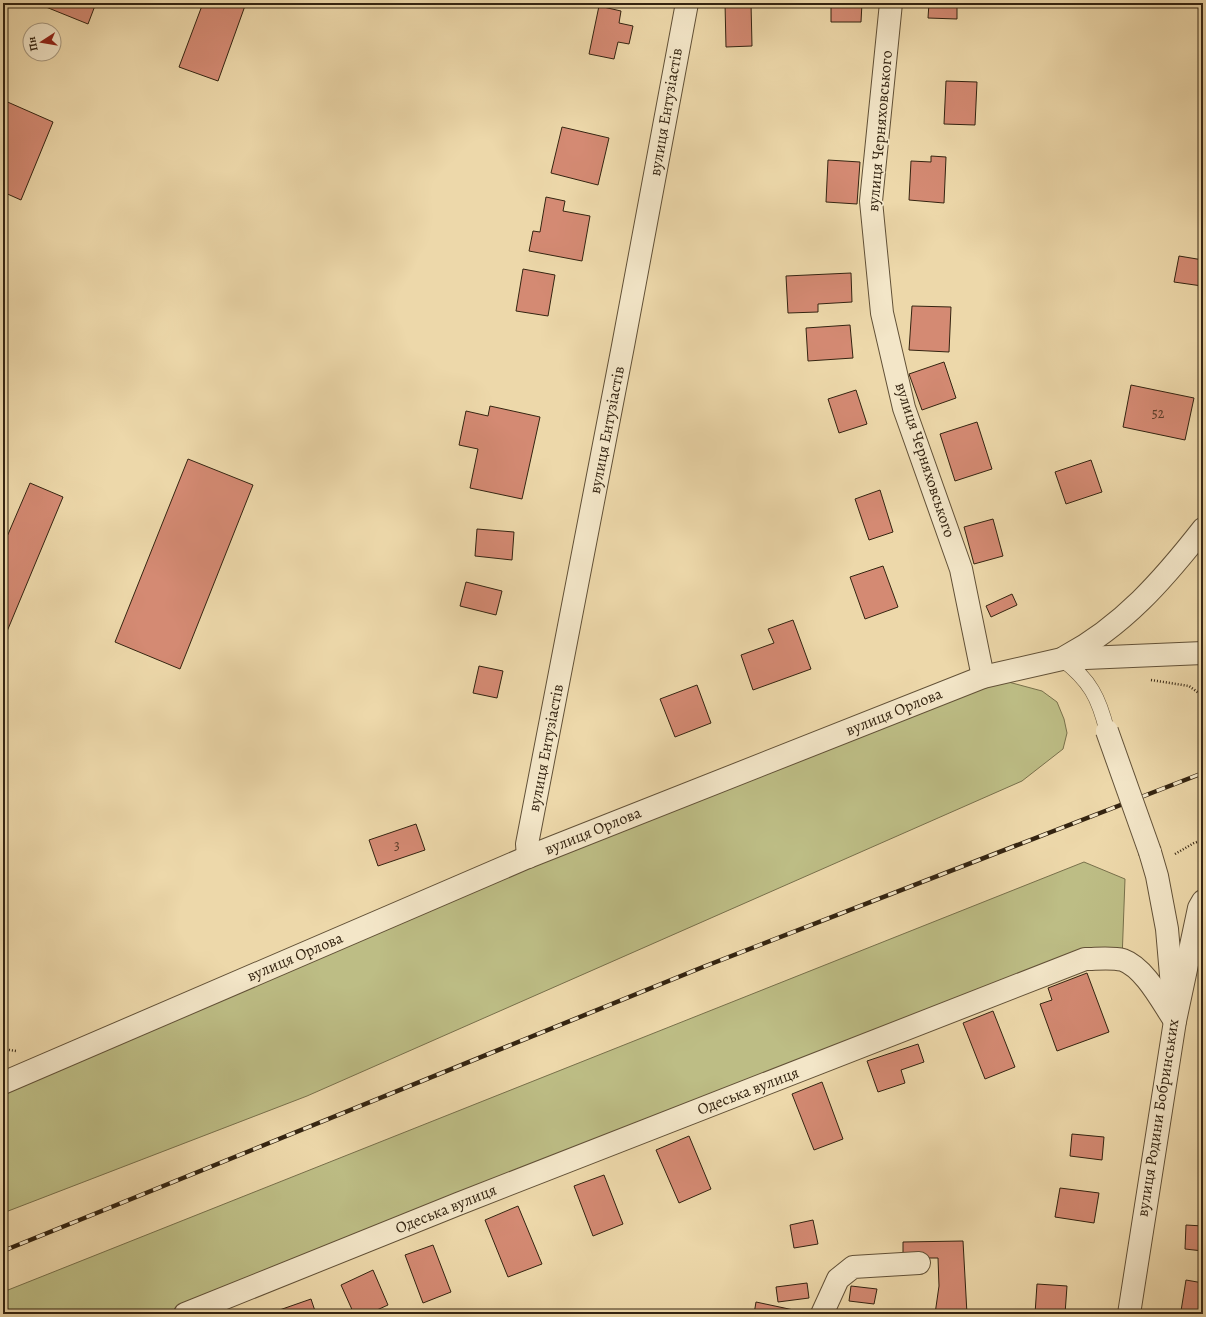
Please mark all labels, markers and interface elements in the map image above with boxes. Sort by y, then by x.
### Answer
north arrow [22,22,62,62]
text: Пн [24,35,42,53]
street label: вулиця Ентузіастів [644,46,688,178]
street label: вулиця Черняховського [862,49,898,213]
street label: вулиця Ентузіастів [584,364,630,496]
street label: вулиця Черняховського [890,380,960,540]
house number: 52 [1152,404,1165,423]
street label: вулиця Ентузіастів [523,682,569,814]
street label: вулиця Орлова [842,682,946,741]
street label: вулиця Орлова [541,801,645,860]
house number: 3 [394,836,400,855]
street label: вулиця Орлова [244,927,347,987]
street label: вулиця Родини Бобринських [1132,1017,1185,1218]
street label: Одеська вулиця [694,1061,802,1121]
street label: Одеська вулиця [392,1179,500,1239]

